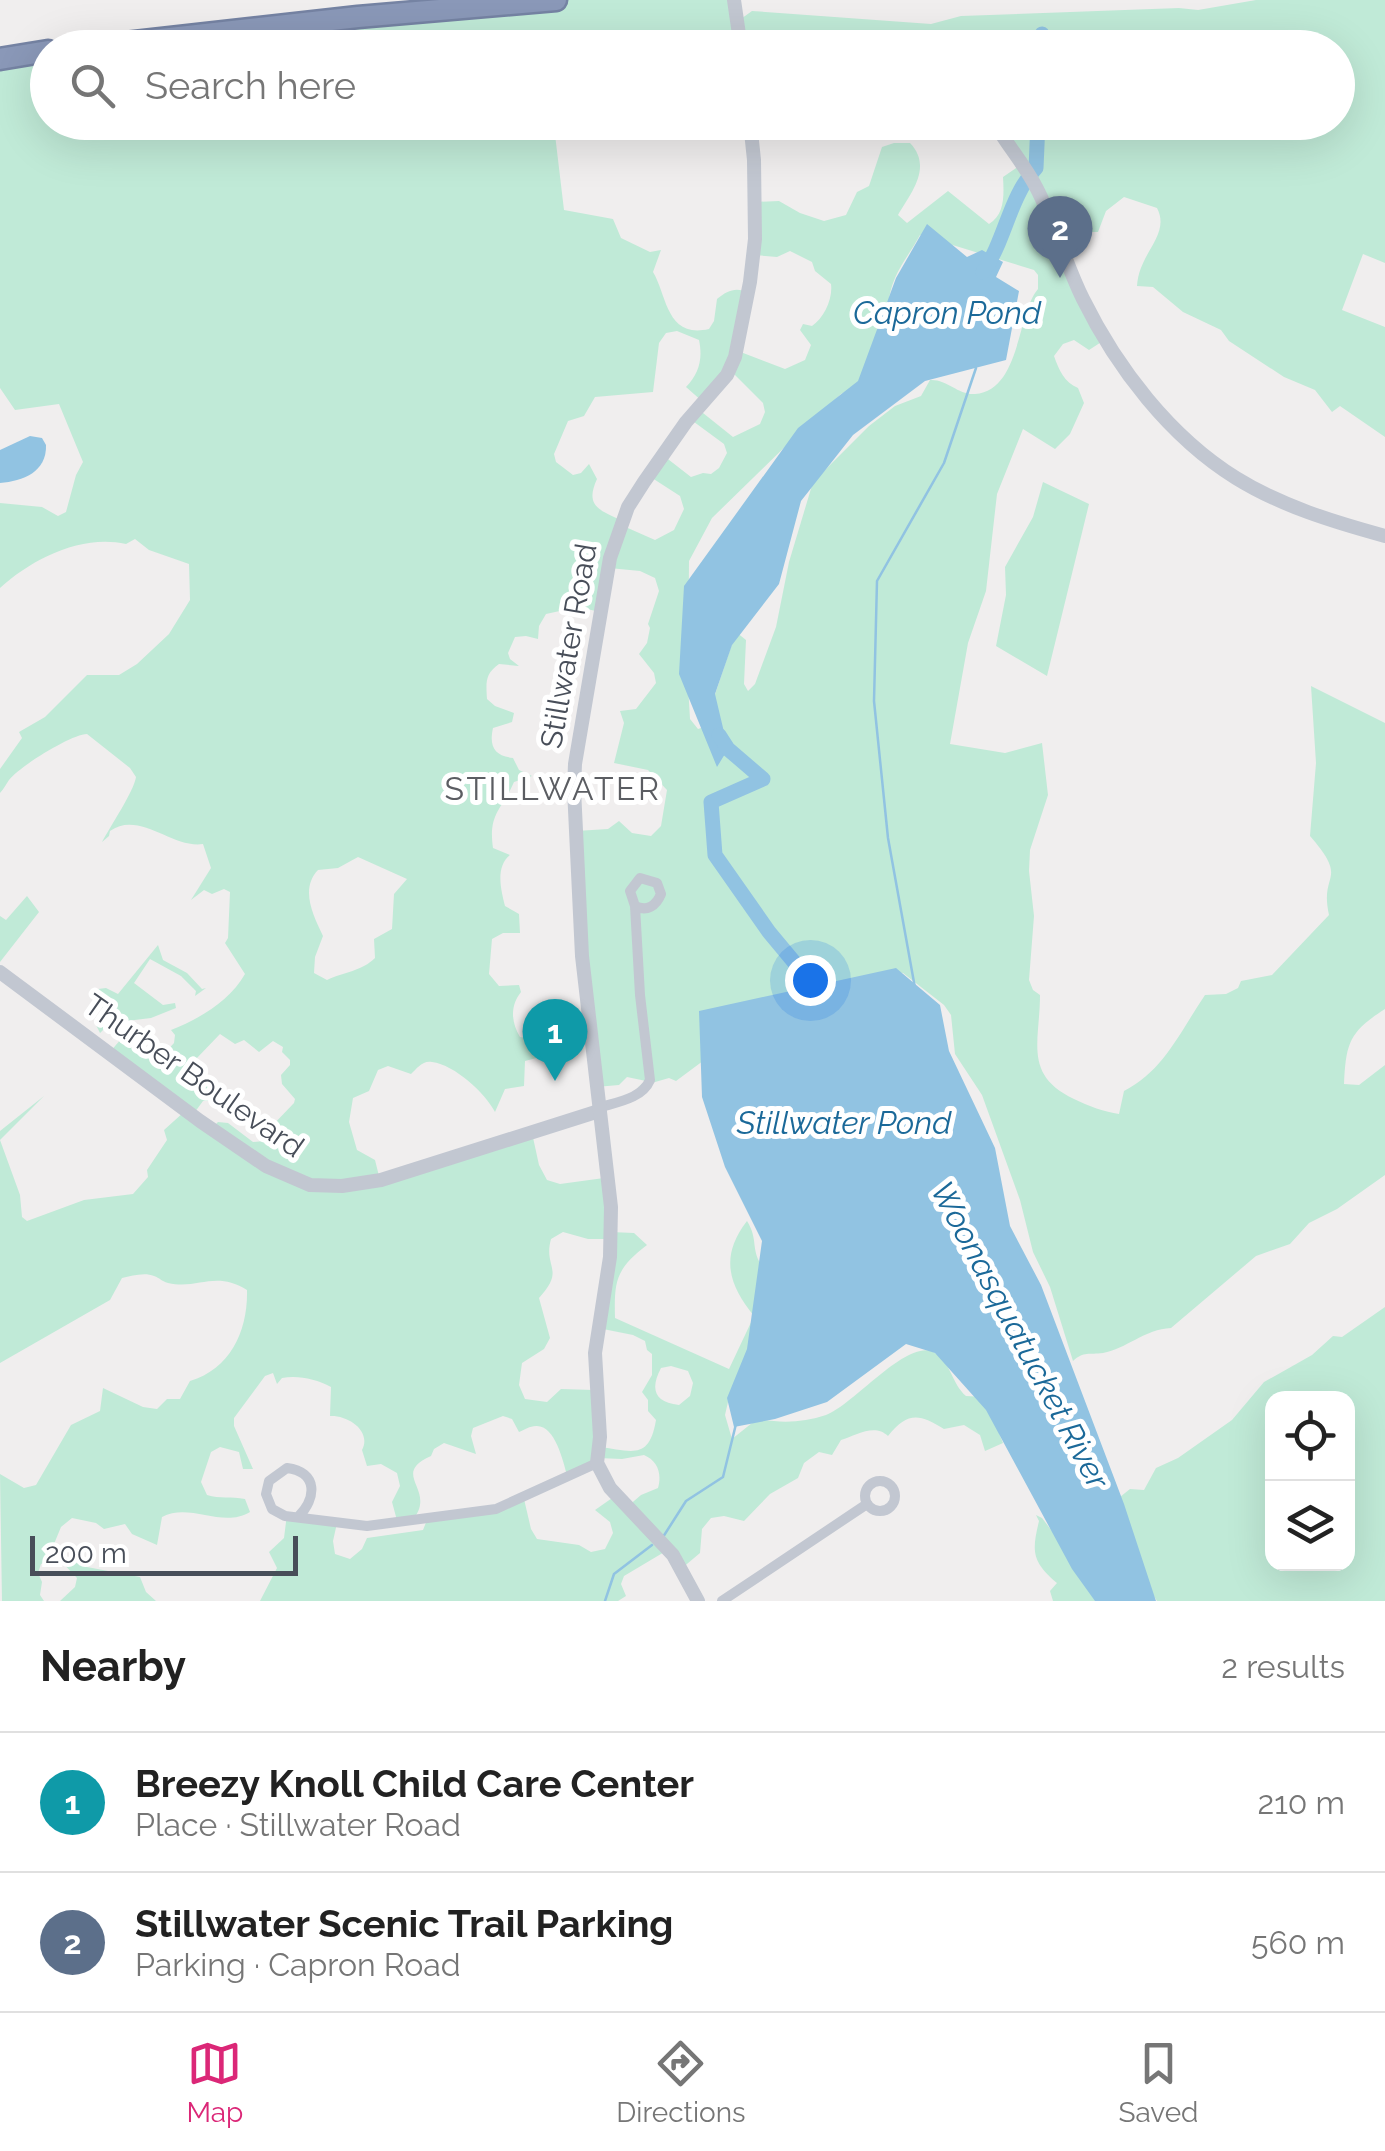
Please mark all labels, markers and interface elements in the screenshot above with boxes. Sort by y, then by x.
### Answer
search box [30,30,1355,140]
icon: search [65,58,120,113]
text: Search here [145,63,356,108]
pin: 2 [1028,196,1092,278]
water label: Capron Pond [853,294,1042,331]
street label: Stillwater Road [533,541,604,751]
district label: STILLWATER [445,770,661,807]
your location [785,955,836,1006]
street label: Thurber Boulevard [78,987,311,1164]
pin: 1 [522,998,588,1081]
water label: Stillwater Pond [736,1104,952,1141]
water label: Woonasquatucket River [924,1175,1118,1496]
map controls [1265,1391,1355,1571]
button: locate [1265,1391,1355,1481]
button: layers [1265,1481,1355,1571]
scale bar [30,1531,298,1576]
text: 200 m [45,1537,127,1570]
text: Nearby [40,1642,186,1691]
text: 2 results [1221,1648,1345,1685]
text: Breezy Knoll Child Care Center [135,1761,694,1806]
text: 1 [65,1784,80,1821]
text: 210 m [1257,1784,1345,1821]
text: Place · Stillwater Road [135,1806,461,1843]
text: Stillwater Scenic Trail Parking [135,1901,673,1946]
text: 2 [63,1924,82,1961]
text: 560 m [1251,1924,1345,1961]
text: Parking · Capron Road [135,1946,461,1983]
tab: Map [186,2036,243,2129]
tab: Directions [616,2036,746,2129]
tab: Saved [1118,2036,1199,2129]

